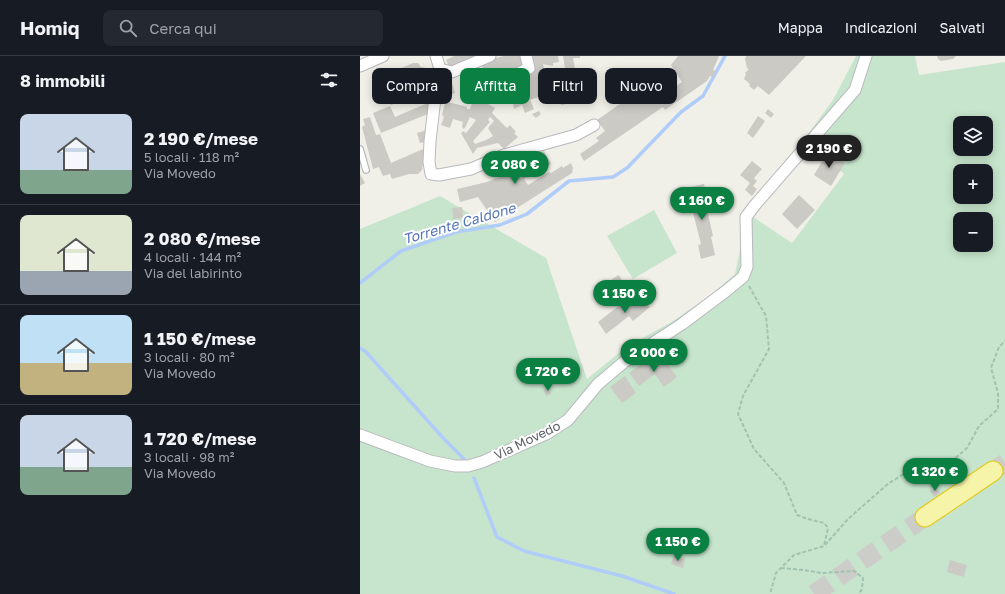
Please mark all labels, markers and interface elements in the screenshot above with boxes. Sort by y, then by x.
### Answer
search box [103,10,383,46]
text: Homiq [20,16,79,39]
icon: search [117,17,139,39]
text: Cerca qui [149,19,217,37]
text: Mappa [778,19,823,36]
text: Indicazioni [845,19,917,36]
text: Salvati [939,19,985,36]
chip: Compra [372,68,452,104]
chip: Affitta [460,68,530,104]
chip: Filtri [538,68,597,104]
chip: Nuovo [605,68,677,104]
icon: filters [318,69,340,91]
text: 8 immobili [20,70,105,91]
map controls [953,116,993,252]
button: layers [953,116,993,156]
text: 2 190 €/mese [144,128,258,149]
icon: home [52,130,100,178]
pin: 2 190 € [792,135,866,169]
text: 2 190 € [806,140,853,156]
text: 5 locali · 118 m² [144,149,239,165]
pin: 2 080 € [478,151,552,185]
text: 2 080 € [491,156,539,172]
button: + [953,164,993,204]
text: Via Movedo [144,165,216,181]
pin: 1 160 € [665,187,739,221]
text: 1 160 € [679,192,725,208]
water label: Torrente Caldone [401,199,518,247]
button: − [953,212,993,252]
text: 2 080 €/mese [144,228,260,249]
icon: home [52,231,100,279]
text: 4 locali · 144 m² [144,249,241,265]
text: Via del labirinto [144,265,242,281]
pin: 1 150 € [588,280,662,314]
text: 1 150 € [602,285,648,301]
text: 1 150 €/mese [144,328,256,349]
icon: home [52,331,100,379]
pin: 2 000 € [617,339,691,373]
text: 2 000 € [630,344,678,360]
text: 3 locali · 80 m² [144,349,235,365]
pin: 1 720 € [511,358,585,392]
text: 1 720 € [525,363,571,379]
text: Via Movedo [144,365,216,381]
street label: Via Movedo [491,417,563,463]
text: 1 720 €/mese [144,428,257,449]
icon: home [52,431,100,479]
text: 3 locali · 98 m² [144,449,234,465]
pin: 1 320 € [898,458,972,492]
text: 1 320 € [912,463,958,479]
text: Via Movedo [144,465,216,481]
pin: 1 150 € [641,528,715,562]
text: 1 150 € [655,533,701,549]

